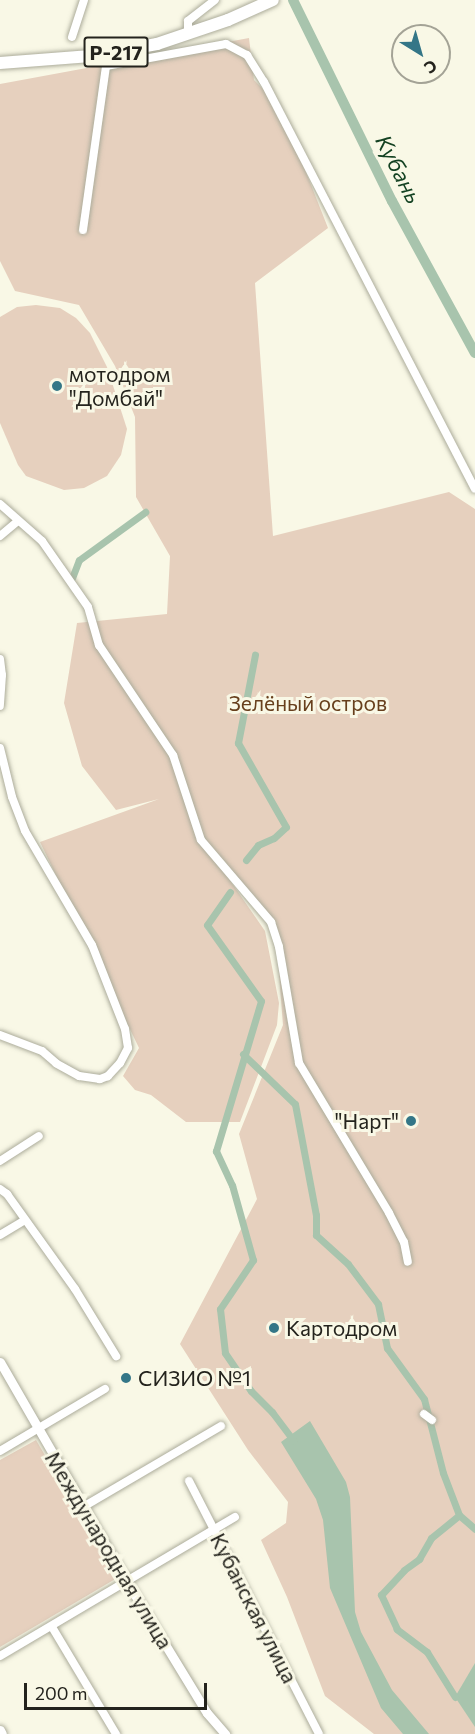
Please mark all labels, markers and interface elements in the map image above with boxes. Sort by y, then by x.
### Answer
north arrow [391,24,451,84]
road number: Р-217 [83,35,149,69]
text: С [421,56,441,78]
water label: Кубань [370,130,428,208]
place label: мотодром "Домбай" [69,361,170,411]
marker: мотодром "Домбай" [50,379,64,393]
park label: Зелёный остров [229,690,387,716]
place label: "Нарт" [335,1108,399,1134]
marker: "Нарт" [404,1114,418,1128]
place label: Картодром [286,1315,397,1341]
marker: Картодром [267,1321,281,1335]
place label: СИЗИО №1 [138,1365,251,1391]
marker: СИЗИО №1 [119,1371,133,1385]
street label: Международная улица [40,1447,178,1653]
street label: Кубанская улица [205,1529,303,1687]
scale bar [27,1671,210,1709]
text: 200 m [35,1682,88,1704]

